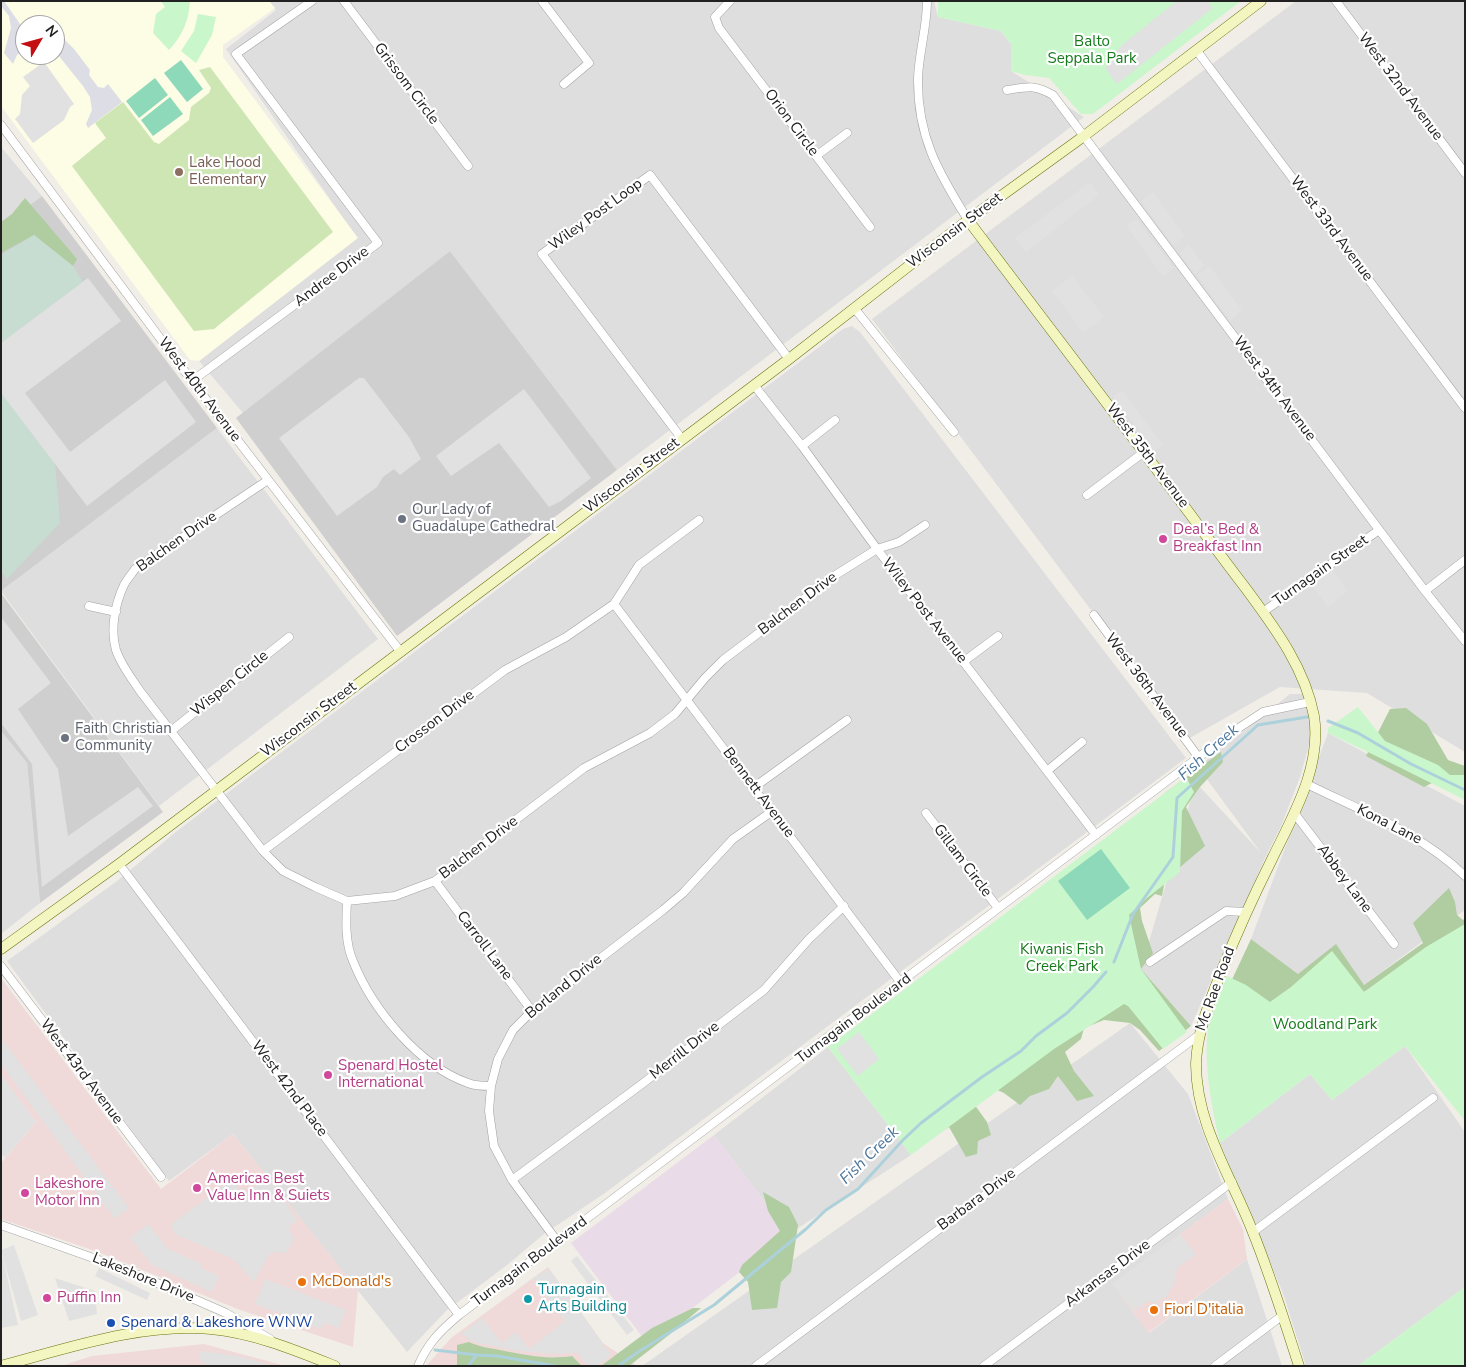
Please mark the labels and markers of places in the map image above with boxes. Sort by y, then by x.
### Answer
place label: Lake Hood Elementary [189,154,266,189]
marker: Lake Hood Elementary [173,166,185,178]
place label: Our Lady of Guadalupe Cathedral [412,501,555,536]
marker: Our Lady of Guadalupe Cathedral [396,513,408,525]
place label: Deal’s Bed & Breakfast Inn [1173,521,1262,556]
marker: Deal’s Bed & Breakfast Inn [1157,533,1169,545]
place label: Faith Christian Community [75,720,172,755]
marker: Faith Christian Community [59,732,71,744]
place label: Spenard Hostel International [338,1057,443,1092]
marker: Spenard Hostel International [322,1069,334,1081]
place label: Americas Best Value Inn & Suiets [207,1170,330,1205]
place label: Lakeshore Motor Inn [35,1175,104,1210]
marker: Americas Best Value Inn & Suiets [191,1182,203,1194]
marker: Lakeshore Motor Inn [19,1187,31,1199]
place label: McDonald's [312,1273,391,1291]
marker: McDonald's [296,1276,308,1288]
place label: Turnagain Arts Building [538,1281,627,1316]
place label: Puffin Inn [57,1289,121,1307]
marker: Puffin Inn [41,1292,53,1304]
marker: Turnagain Arts Building [522,1293,534,1305]
place label: Fiori D'italia [1164,1301,1244,1319]
marker: Fiori D'italia [1148,1304,1160,1316]
place label: Spenard & Lakeshore WNW [121,1314,312,1332]
marker: Spenard & Lakeshore WNW [105,1317,117,1329]

